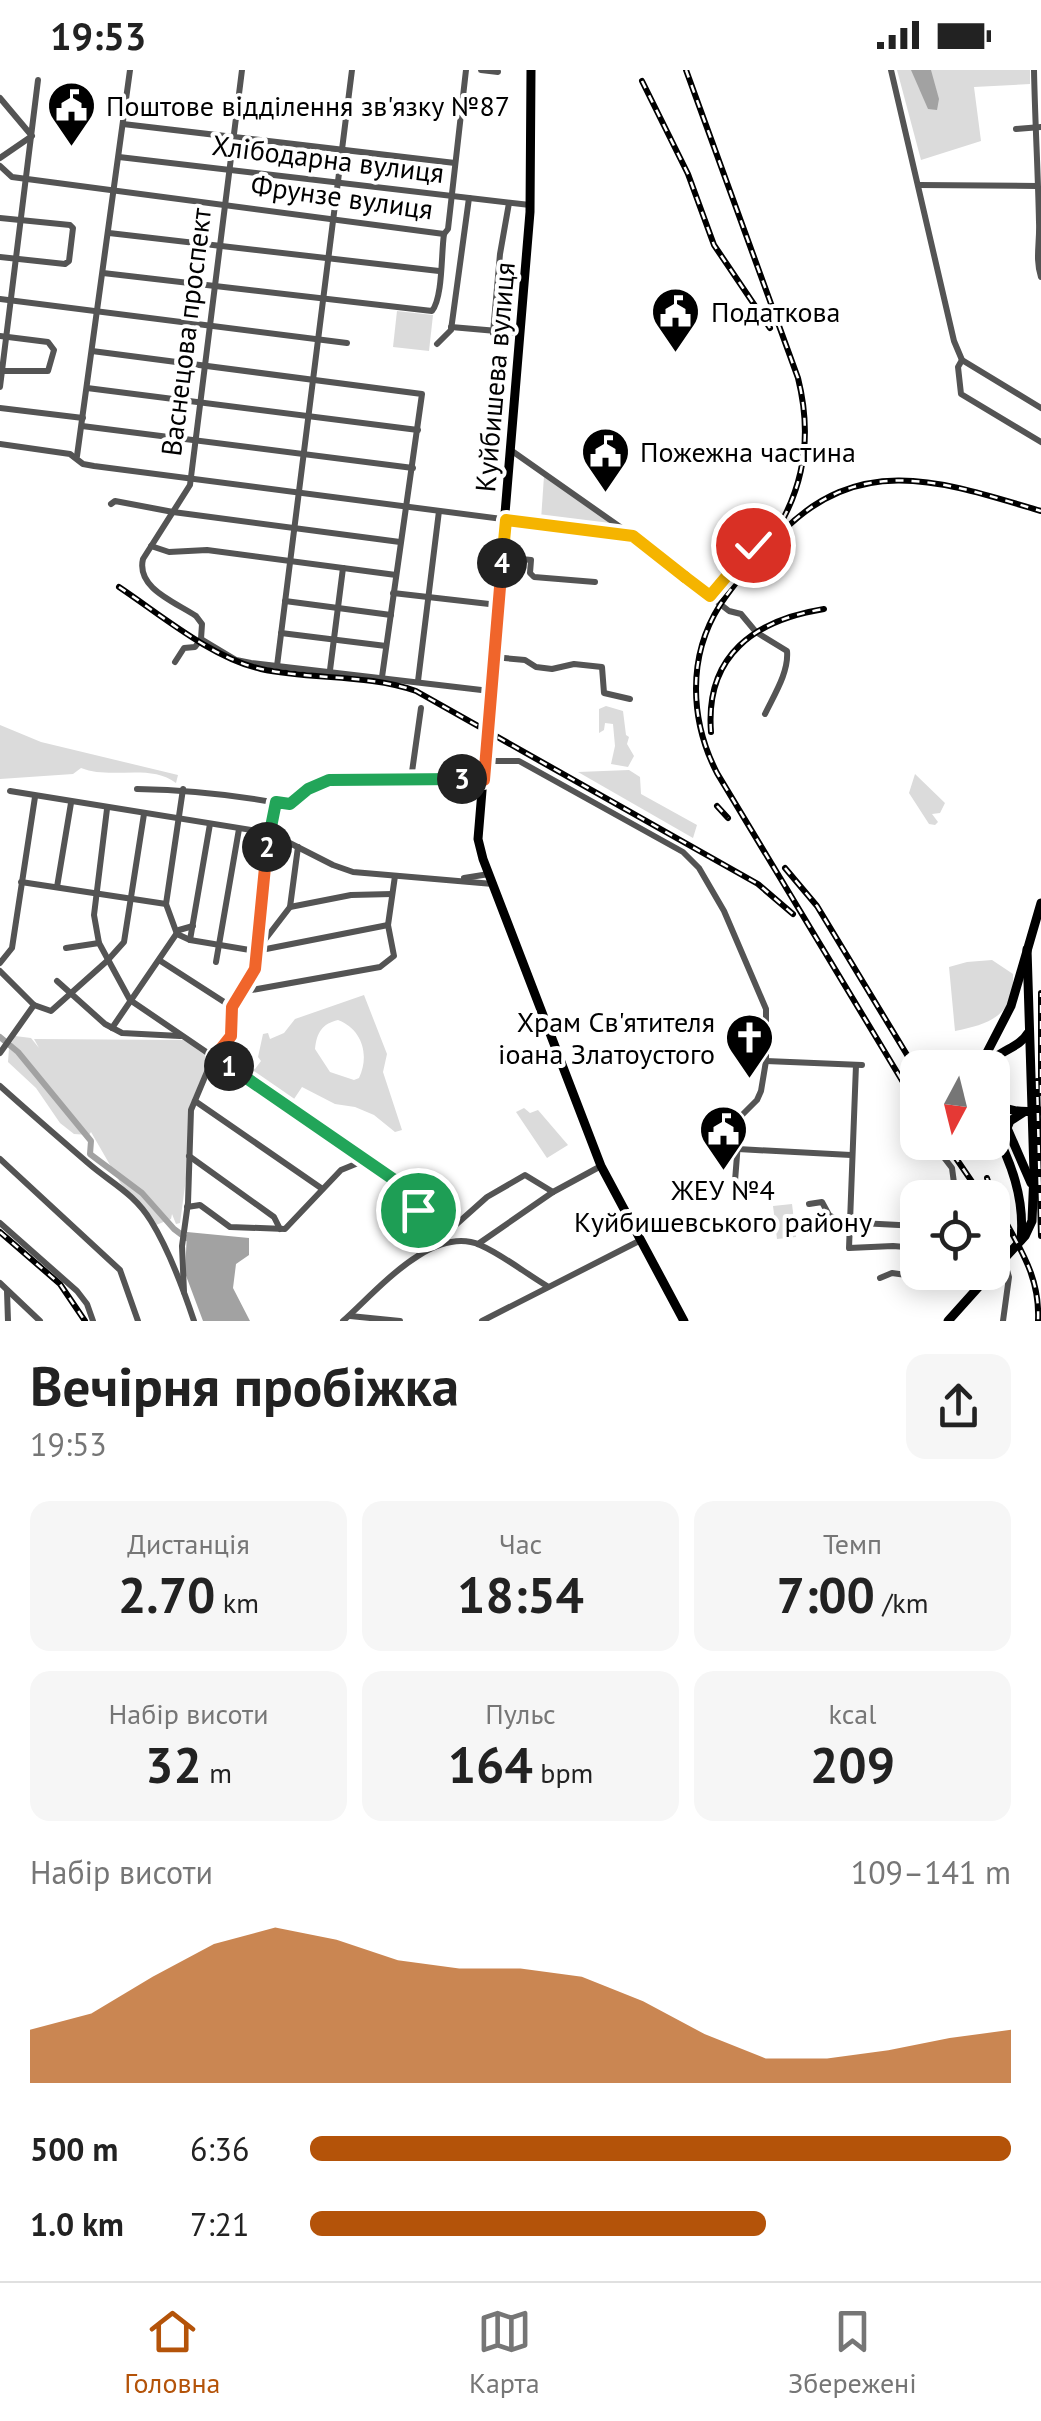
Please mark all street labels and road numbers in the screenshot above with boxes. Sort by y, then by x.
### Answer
street label: Хлібодарна вулиця [210,126,446,191]
street label: Фрунзе вулиця [249,165,436,228]
street label: Васнецова проспект [152,205,219,458]
street label: Куйбишева вулиця [466,261,523,493]

